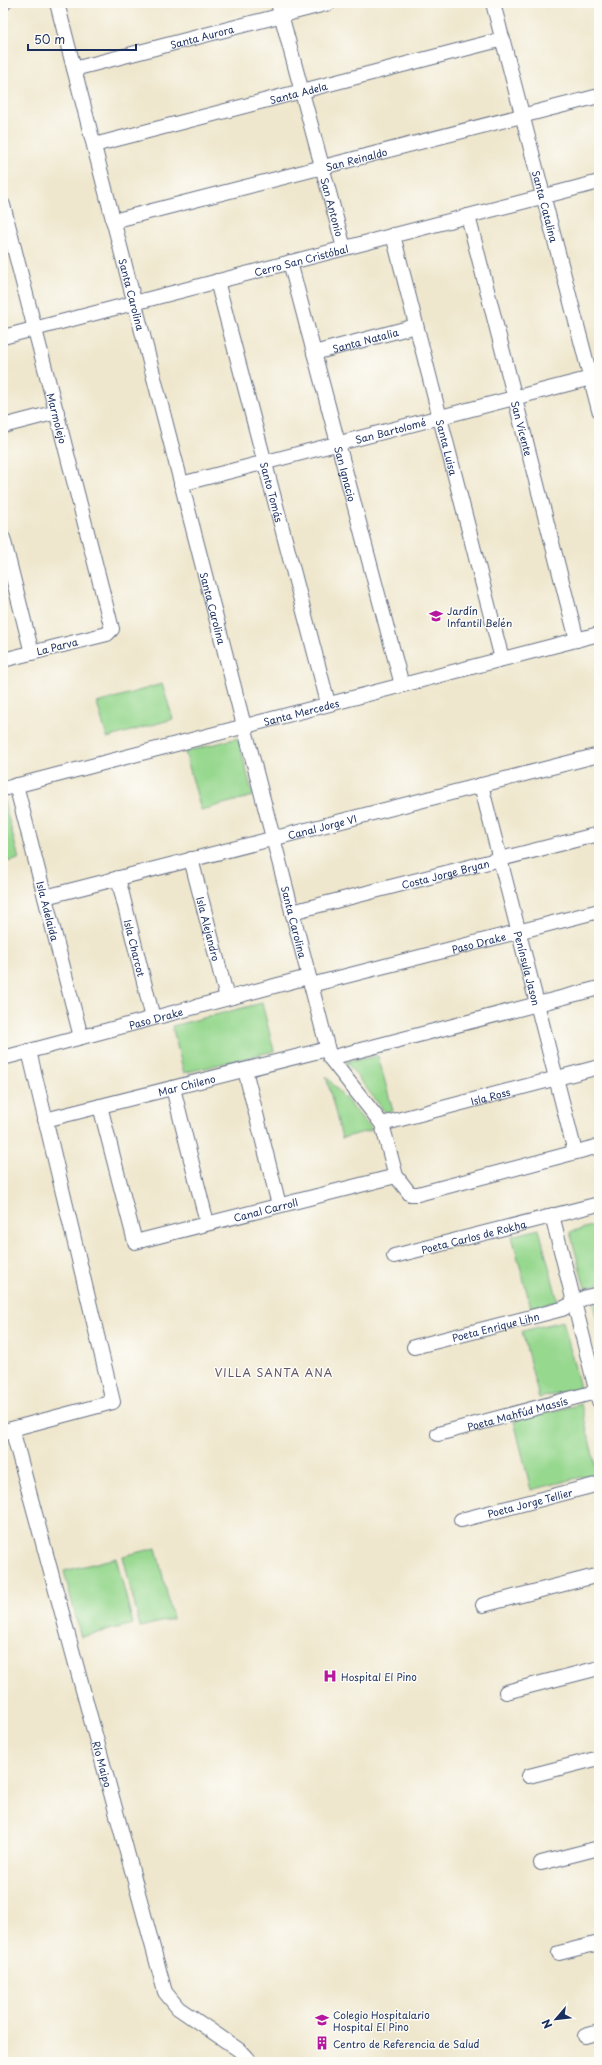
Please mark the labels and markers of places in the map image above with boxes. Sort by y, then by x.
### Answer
place label: Jardín Infantil Belén [447,603,512,630]
school or university icon: Jardín Infantil Belén [428,608,444,624]
hospital icon: Hospital El Pino [322,1668,338,1684]
place label: Hospital El Pino [341,1669,417,1684]
place label: Colegio Hospitalario Hospital El Pino [333,2007,430,2034]
school or university icon: Colegio Hospitalario Hospital El Pino [314,2012,330,2028]
building icon: Centro de Referencia de Salud [314,2035,330,2051]
place label: Centro de Referencia de Salud [333,2036,480,2051]

